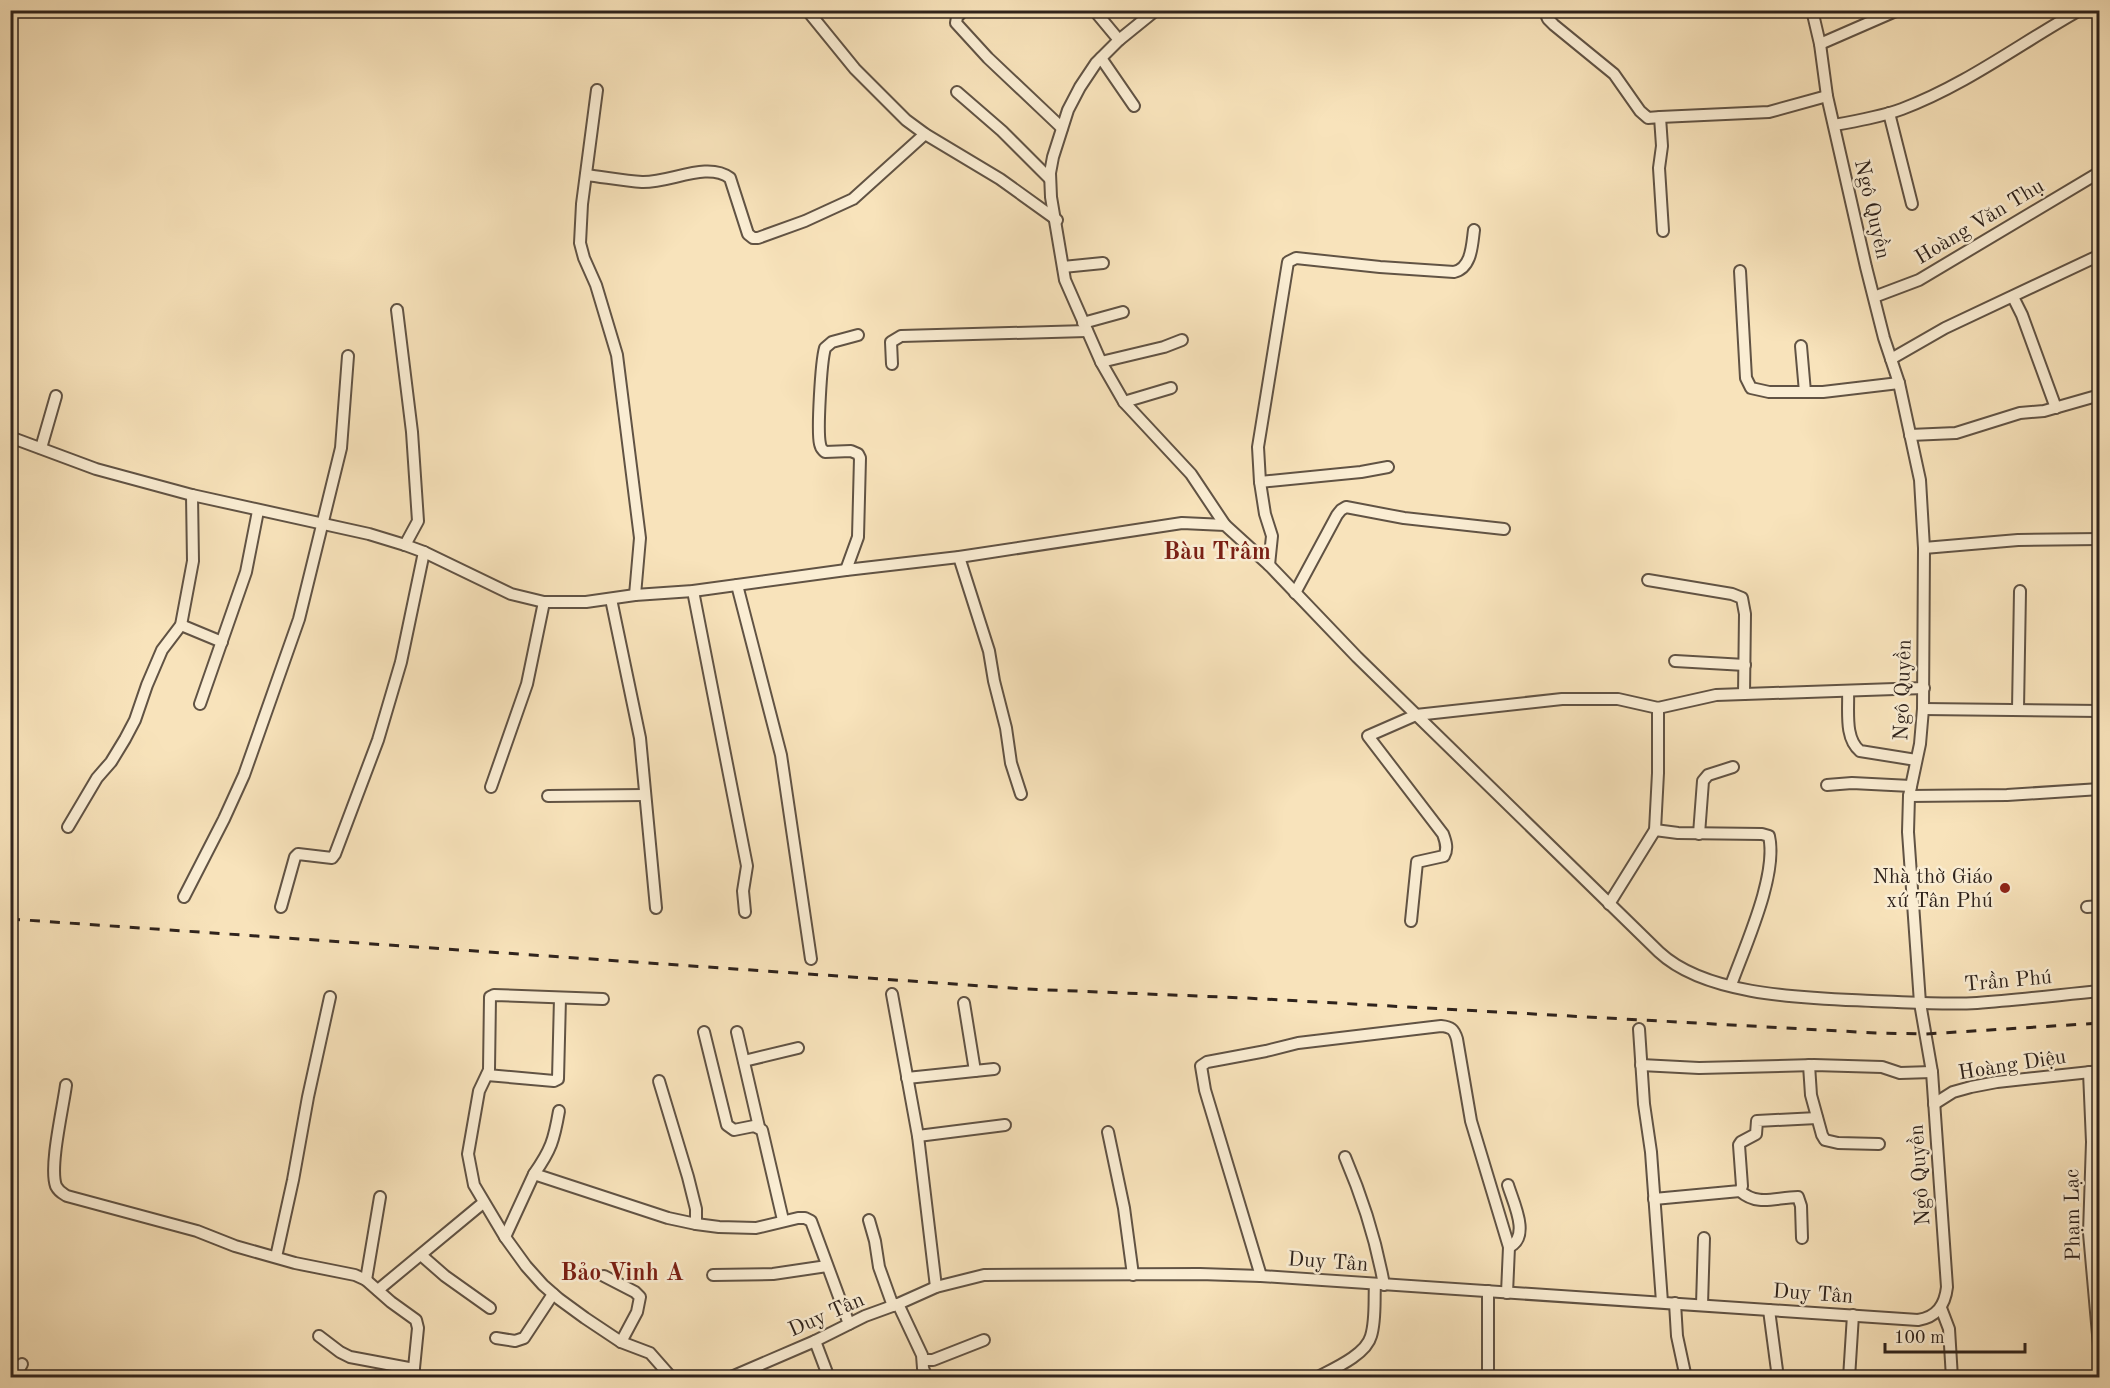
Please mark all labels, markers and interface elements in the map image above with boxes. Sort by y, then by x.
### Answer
street label: Ngô Quyền [1850,157,1895,261]
street label: Hoàng Văn Thụ [1912,176,2048,269]
district label: Bàu Trâm [1163,541,1271,565]
street label: Ngô Quyền [1889,639,1916,741]
place label: Nhà thờ Giáo xứ Tân Phú [1873,867,1993,912]
marker: Nhà thờ Giáo xứ Tân Phú [1998,881,2012,895]
street label: Trần Phú [1963,965,2053,996]
street label: Hoàng Diệu [1957,1047,2068,1084]
street label: Ngô Quyền [1904,1124,1935,1226]
street label: Phạm Lạc [2062,1169,2085,1261]
street label: Duy Tân [1287,1249,1369,1276]
district label: Bảo Vinh A [560,1262,684,1286]
street label: Duy Tân [1772,1281,1854,1308]
street label: Duy Tân [786,1289,868,1341]
scale bar [1885,1316,2024,1354]
text: 100 m [1894,1329,1945,1347]

